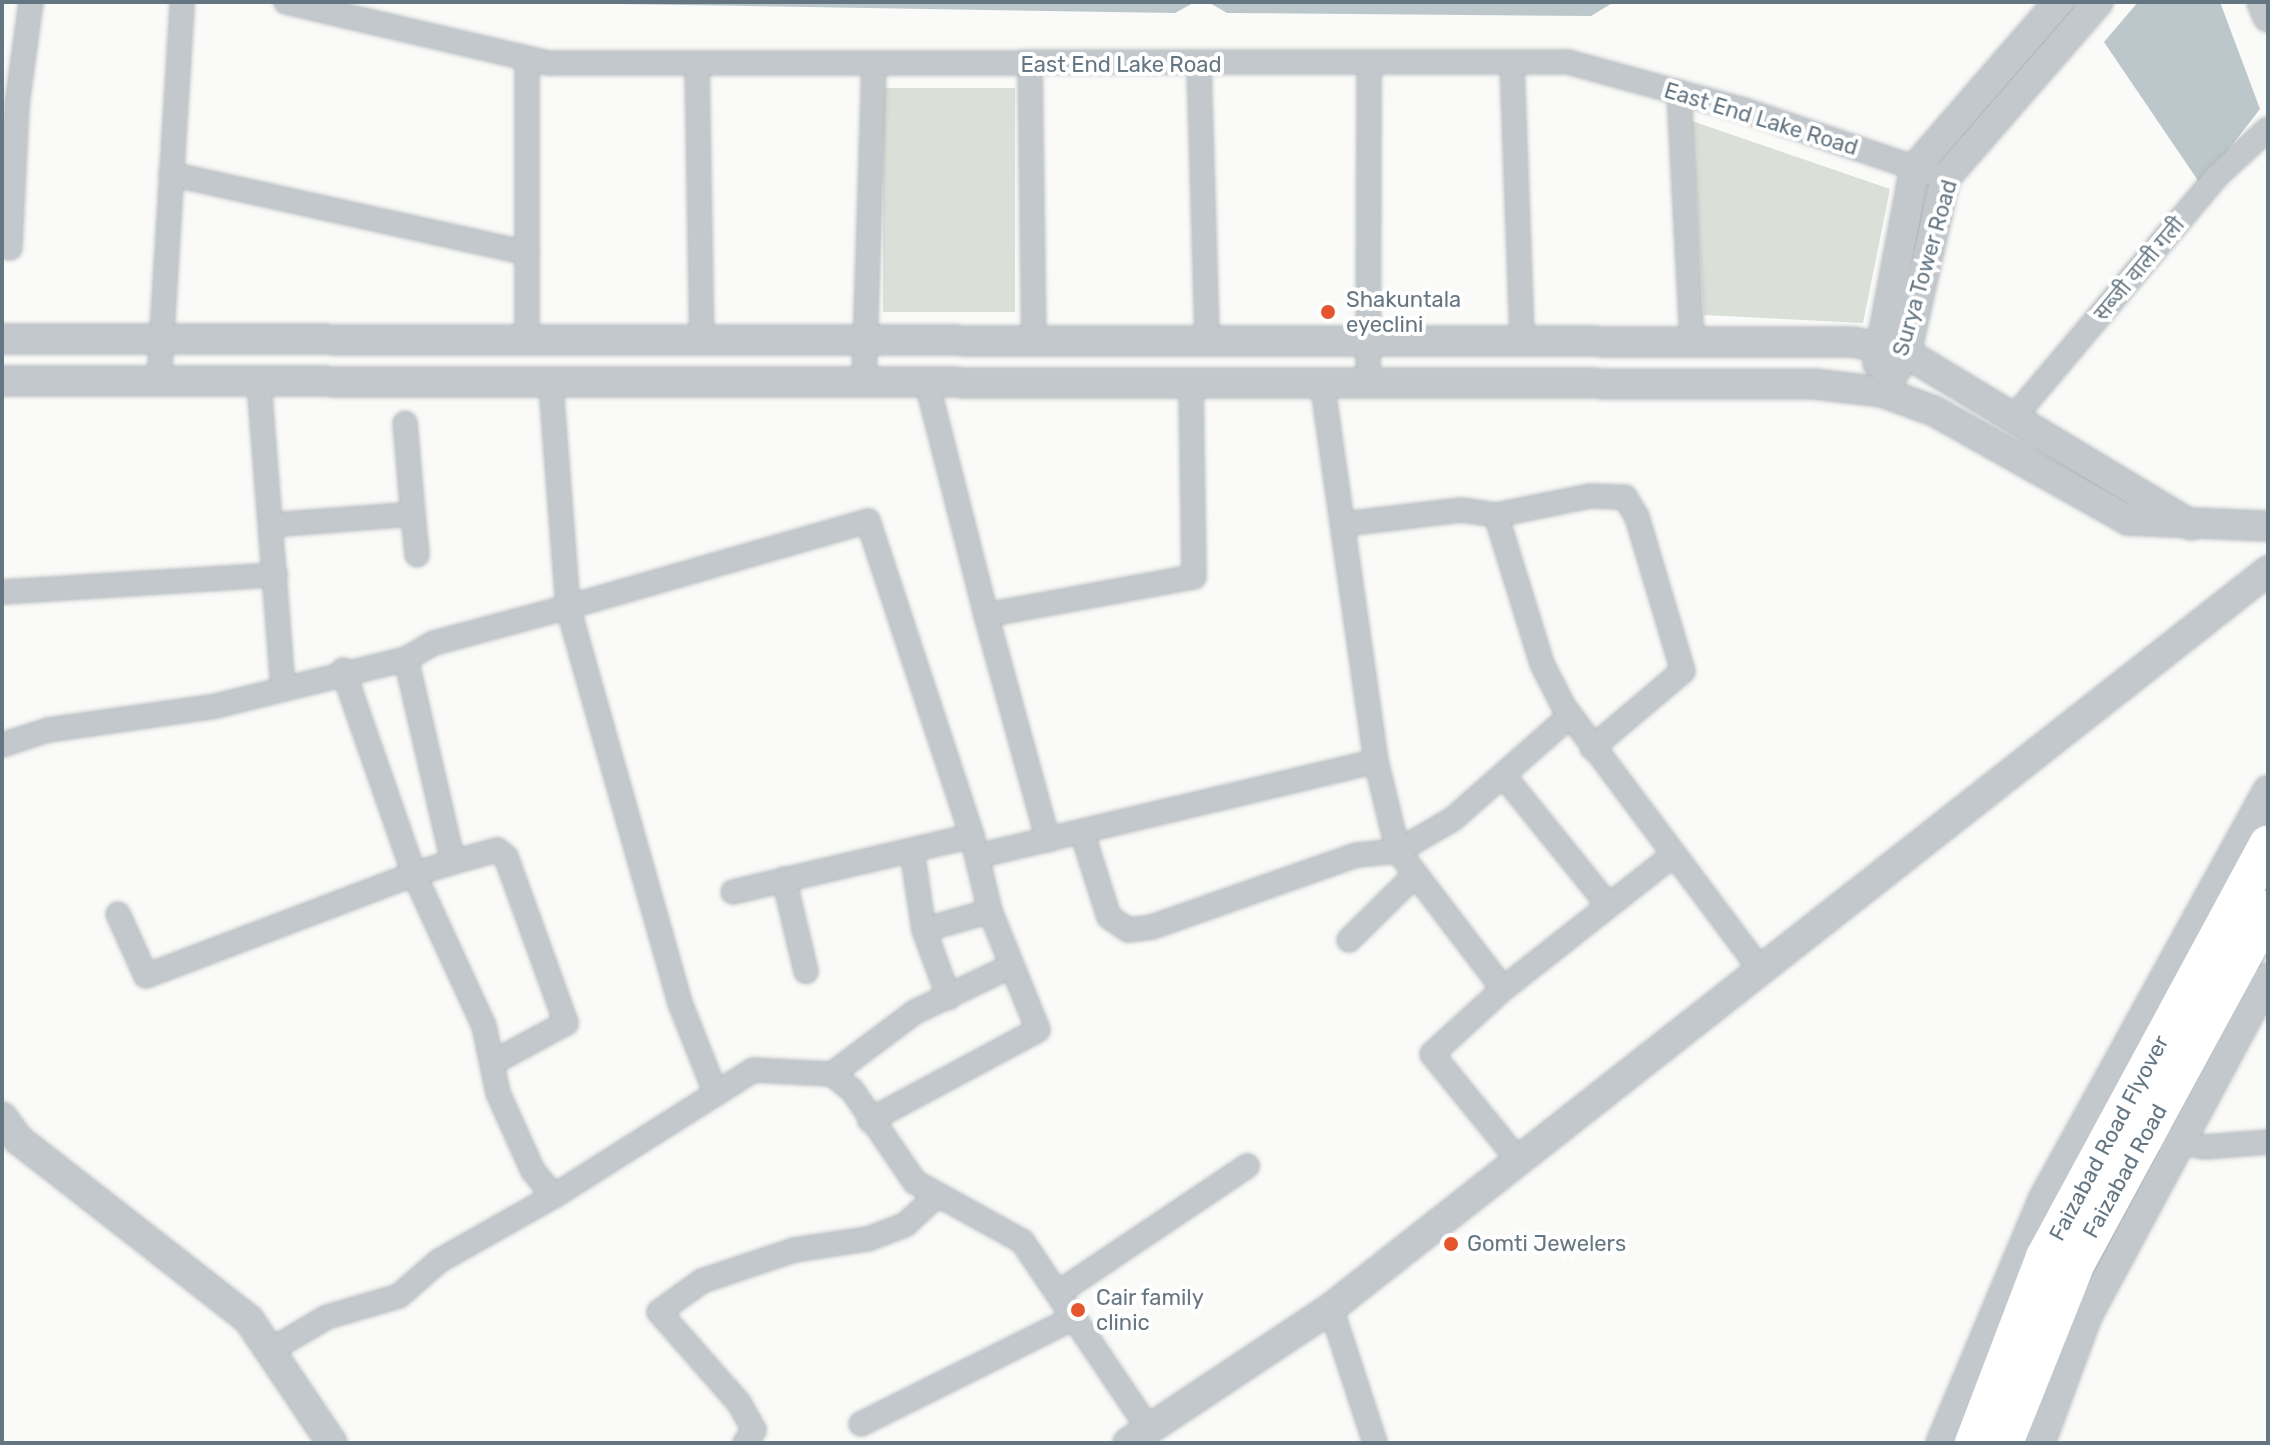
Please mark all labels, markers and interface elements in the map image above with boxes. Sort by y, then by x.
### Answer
street label: East End Lake Road [1020,52,1222,78]
street label: East End Lake Road [1661,77,1861,161]
street label: Surya Tower Road [1887,176,1963,360]
street label: सब्जी वाली गली [2088,212,2190,326]
place label: Shakuntala eyeclini [1346,286,1461,338]
marker: Shakuntala eyeclini [1317,301,1339,323]
street label: Faizabad Road Flyover [2044,1031,2174,1245]
street label: Faizabad Road [2077,1099,2173,1243]
place label: Gomti Jewelers [1467,1231,1626,1257]
marker: Gomti Jewelers [1442,1235,1460,1253]
place label: Cair family clinic [1096,1284,1205,1336]
marker: Cair family clinic [1067,1299,1089,1321]

